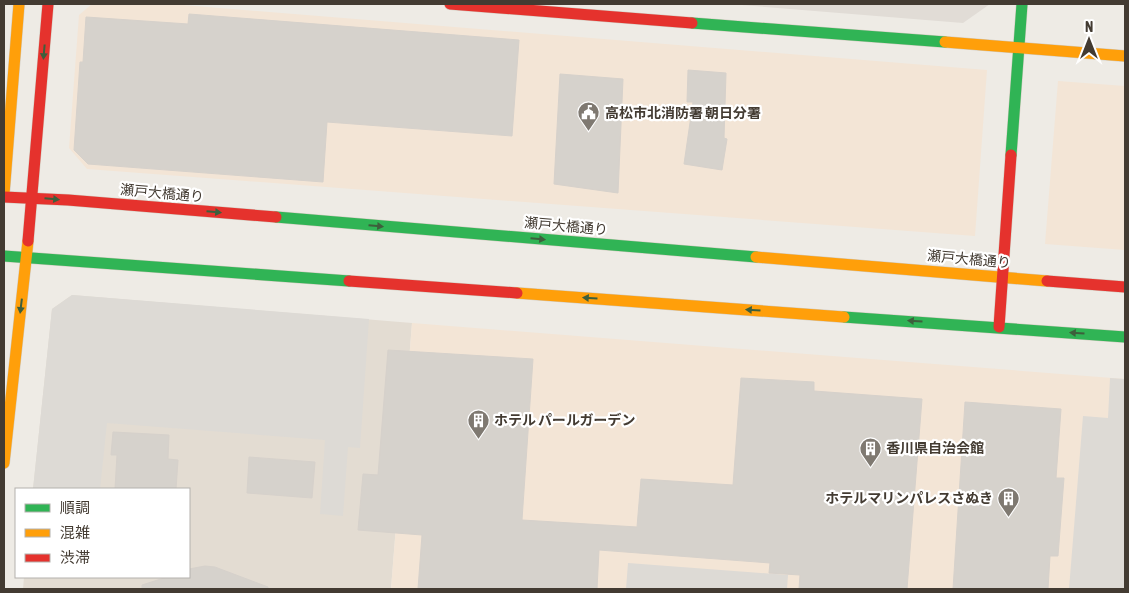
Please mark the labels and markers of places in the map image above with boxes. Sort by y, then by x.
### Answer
public building icon: 高松市北消防署 朝日分署 [577,101,601,132]
place label: 高松市北消防署 朝日分署 [605,105,761,121]
building icon: ホテル パールガーデン [466,408,490,439]
place label: ホテル パールガーデン [494,412,636,428]
building icon: 香川県自治会館 [858,436,882,467]
place label: 香川県自治会館 [886,440,984,456]
building icon: ホテルマリンパレスさぬき [997,486,1021,517]
place label: ホテルマリンパレスさぬき [825,490,993,506]

